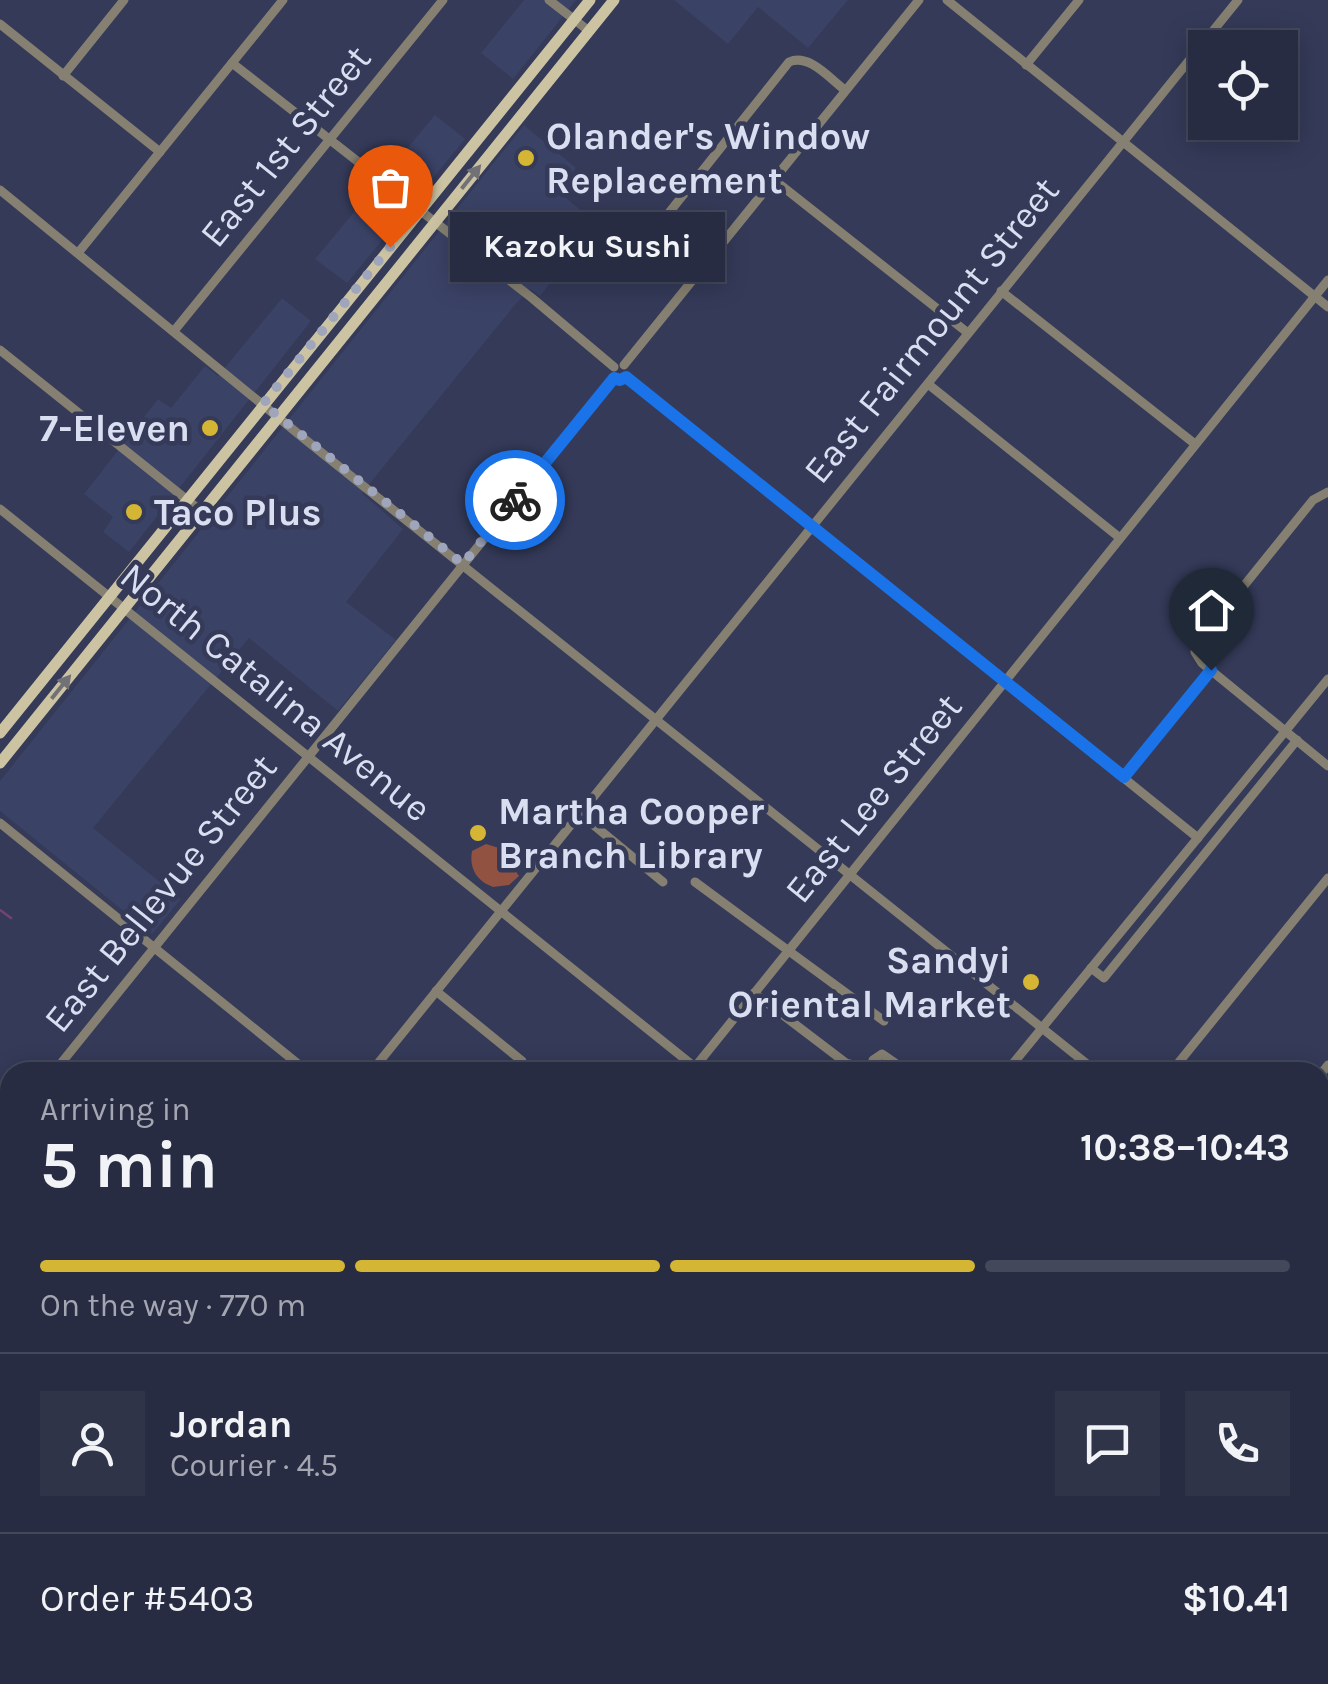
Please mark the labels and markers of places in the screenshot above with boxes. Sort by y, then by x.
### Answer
place label: Olander's Window Replacement [546,114,870,203]
pin [348,145,433,248]
marker: Olander's Window Replacement [515,147,537,169]
callout: Kazoku Sushi [450,212,725,282]
place label: 7-Eleven [39,406,190,451]
marker: 7-Eleven [199,417,221,439]
place label: Taco Plus [154,490,322,535]
marker: Taco Plus [123,501,145,523]
pin [1169,568,1254,671]
place label: Martha Cooper Branch Library [498,789,764,878]
marker: Martha Cooper Branch Library [467,822,489,844]
place label: Sandyi Oriental Market [727,938,1011,1027]
marker: Sandyi Oriental Market [1020,971,1042,993]

